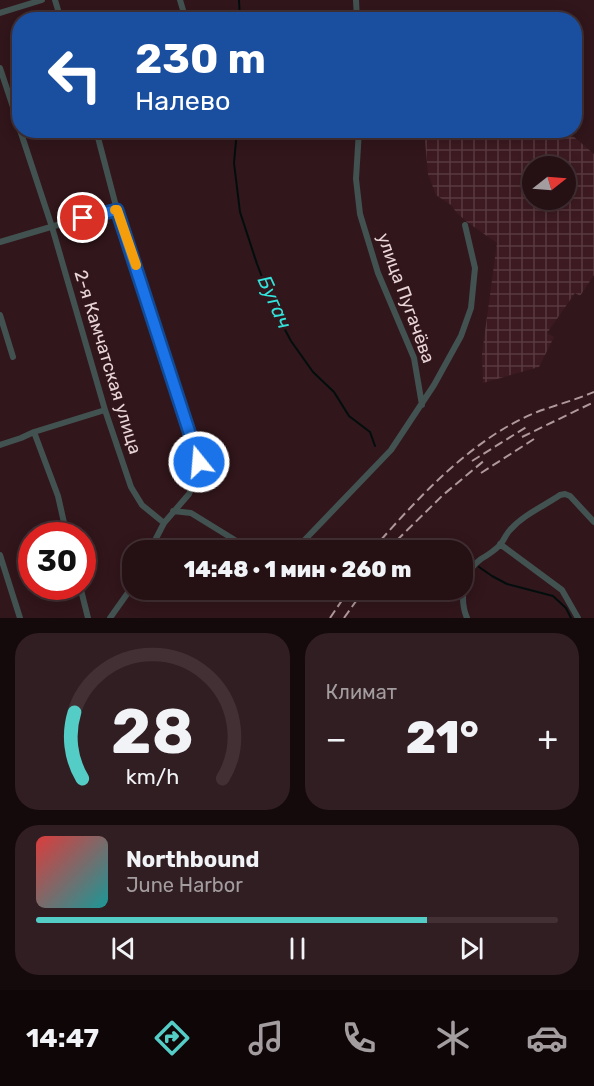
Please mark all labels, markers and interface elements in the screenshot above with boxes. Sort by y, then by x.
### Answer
text: 230 m [135,34,266,84]
icon: left [36,36,114,114]
text: Налево [135,85,231,117]
north arrow [522,156,576,210]
map controls [522,156,576,210]
pin [57,192,108,243]
icon: arrive [66,201,99,234]
street label: улица Пугачёва [372,230,440,366]
street label: 2-я Камчатская улица [70,267,146,457]
water label: Бугач [253,272,297,332]
position arrow [167,430,231,494]
speed limit sign: 30 [18,522,96,600]
text: 14:48 · 1 мин · 260 m [184,556,411,583]
text: Климат [326,680,397,704]
text: 28 [111,695,194,769]
text: 21° [406,711,479,764]
text: − [326,719,347,758]
text: + [537,719,558,758]
text: km/h [125,764,179,789]
text: Northbound [126,846,259,873]
text: June Harbor [126,873,243,897]
icon: previous [107,932,140,965]
icon: pause [281,932,314,965]
icon: next [455,932,488,965]
icon: directions [151,1017,193,1059]
icon: music [245,1017,287,1059]
icon: phone [338,1017,380,1059]
icon: climate [432,1017,474,1059]
icon: car [526,1017,568,1059]
text: 14:47 [26,1022,99,1054]

